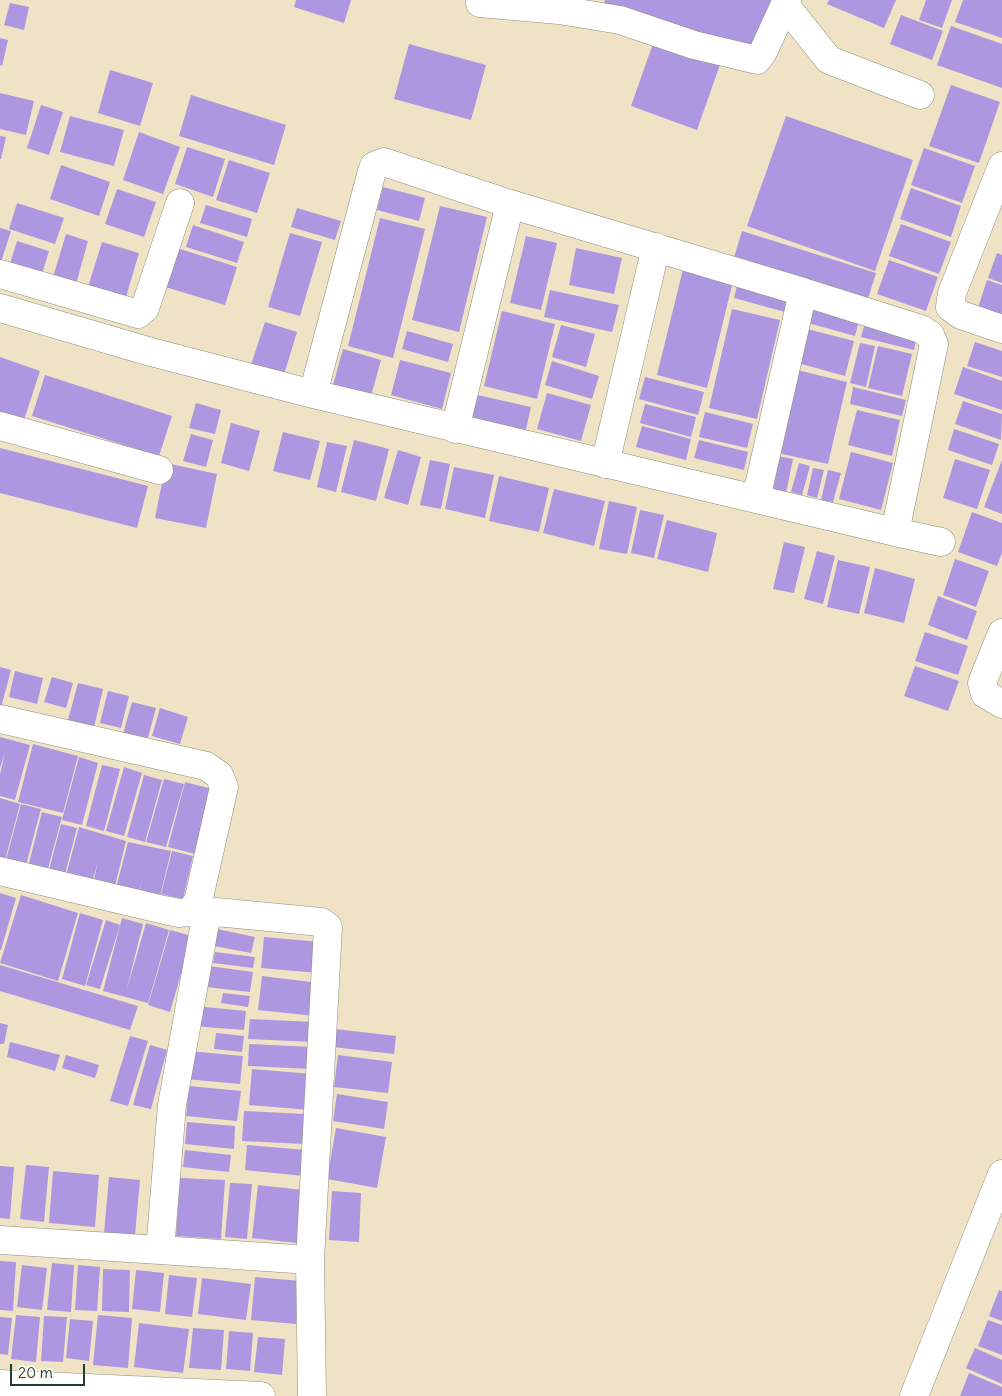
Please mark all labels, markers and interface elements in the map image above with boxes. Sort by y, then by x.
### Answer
scale bar [12,1354,88,1386]
text: 20 m [18,1363,53,1382]

